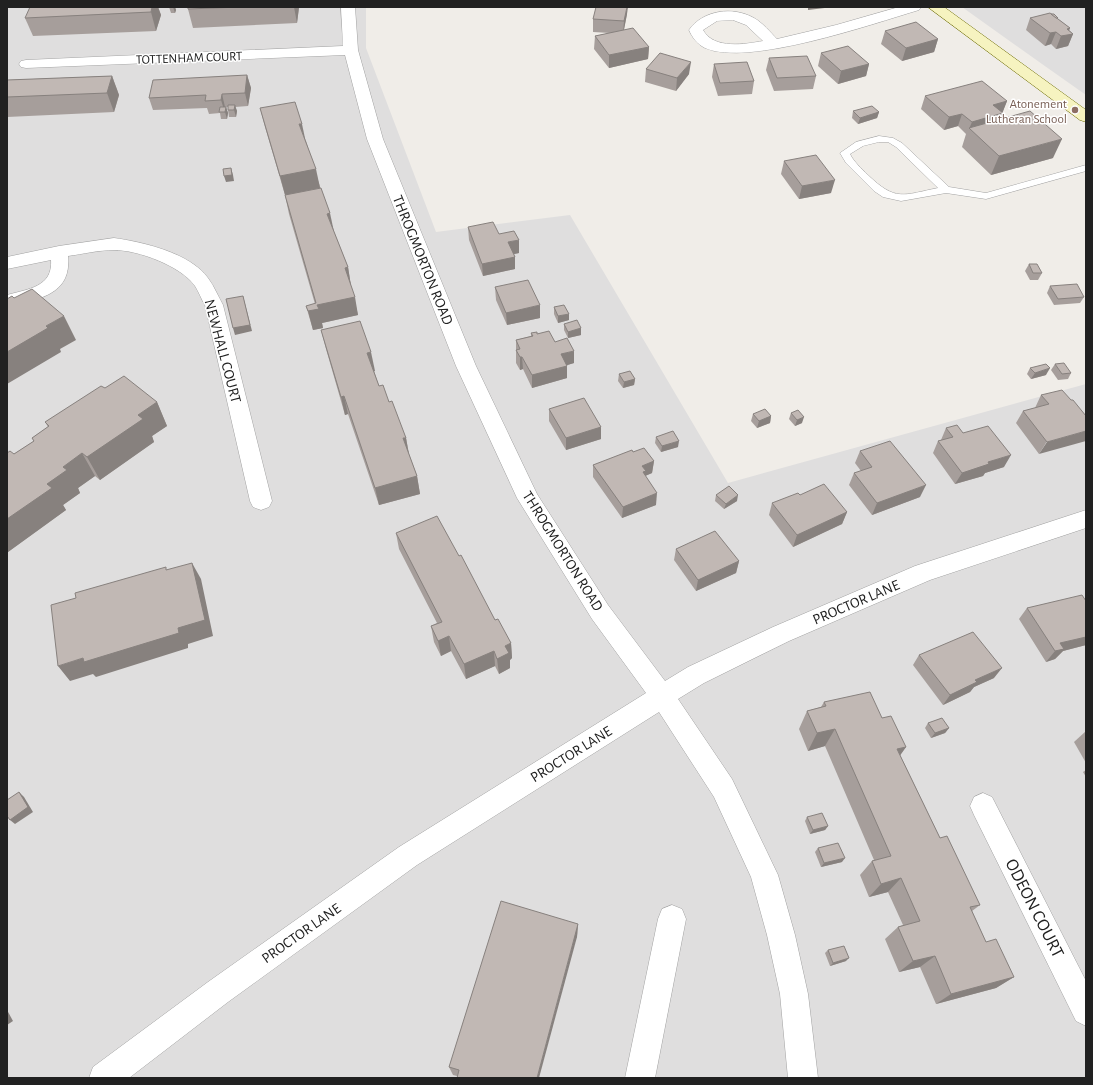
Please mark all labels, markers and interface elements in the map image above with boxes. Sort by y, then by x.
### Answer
street label: TOTTENHAM COURT [136,50,243,67]
place label: Atonement Lutheran School [986,98,1067,126]
marker: Atonement Lutheran School [1070,105,1080,115]
street label: THROGMORTON ROAD [390,193,456,327]
street label: NEWHALL COURT [201,298,244,405]
street label: THROGMORTON ROAD [520,489,606,614]
street label: PROCTOR LANE [811,577,902,627]
street label: PROCTOR LANE [528,723,615,785]
street label: ODEON COURT [1001,856,1067,961]
street label: PROCTOR LANE [259,901,344,966]

